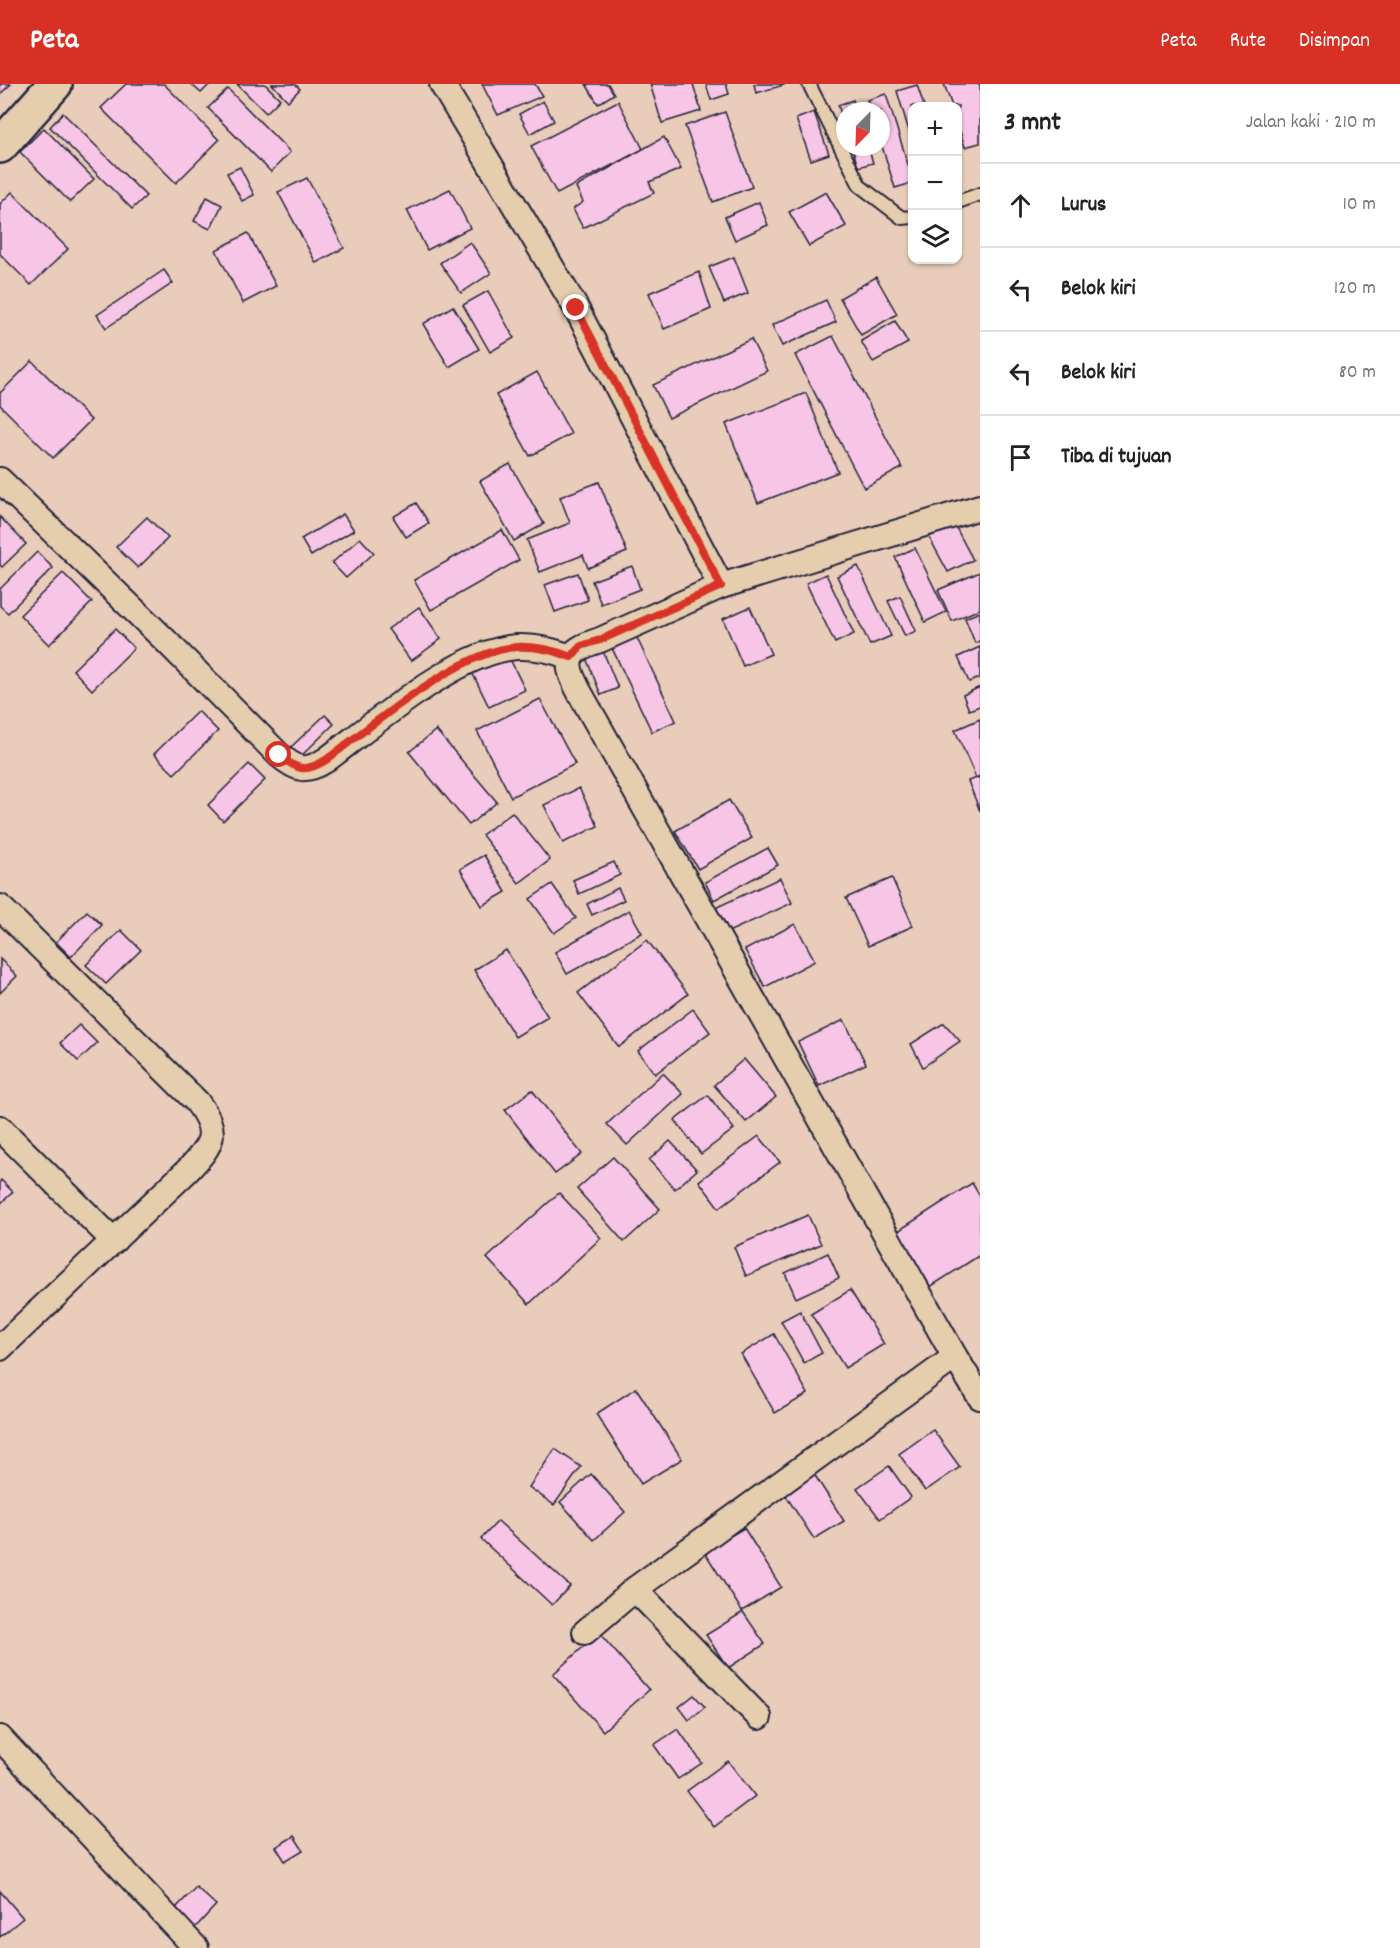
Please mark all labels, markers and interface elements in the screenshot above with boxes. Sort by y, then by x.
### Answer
text: Peta [30,22,79,62]
text: Peta [1160,27,1197,57]
text: Rute [1230,27,1266,57]
text: Disimpan [1299,27,1370,57]
north arrow [836,102,890,156]
map controls [908,102,962,264]
button: + [908,102,962,156]
text: 3 mnt [1004,105,1061,142]
text: Jalan kaki · 210 m [1246,109,1376,137]
button: − [908,156,962,210]
icon: ahead [1004,189,1037,222]
text: Lurus [1061,190,1106,221]
text: 10 m [1342,191,1376,219]
button: layers [908,210,962,264]
icon: left [1004,273,1037,306]
text: Belok kiri [1061,274,1135,305]
text: 120 m [1334,275,1376,303]
route end [562,294,588,320]
icon: left [1004,357,1037,390]
text: Belok kiri [1061,358,1135,389]
text: 80 m [1339,359,1376,387]
icon: arrive [1004,441,1037,474]
text: Tiba di tujuan [1061,442,1171,473]
route start [265,741,291,767]

